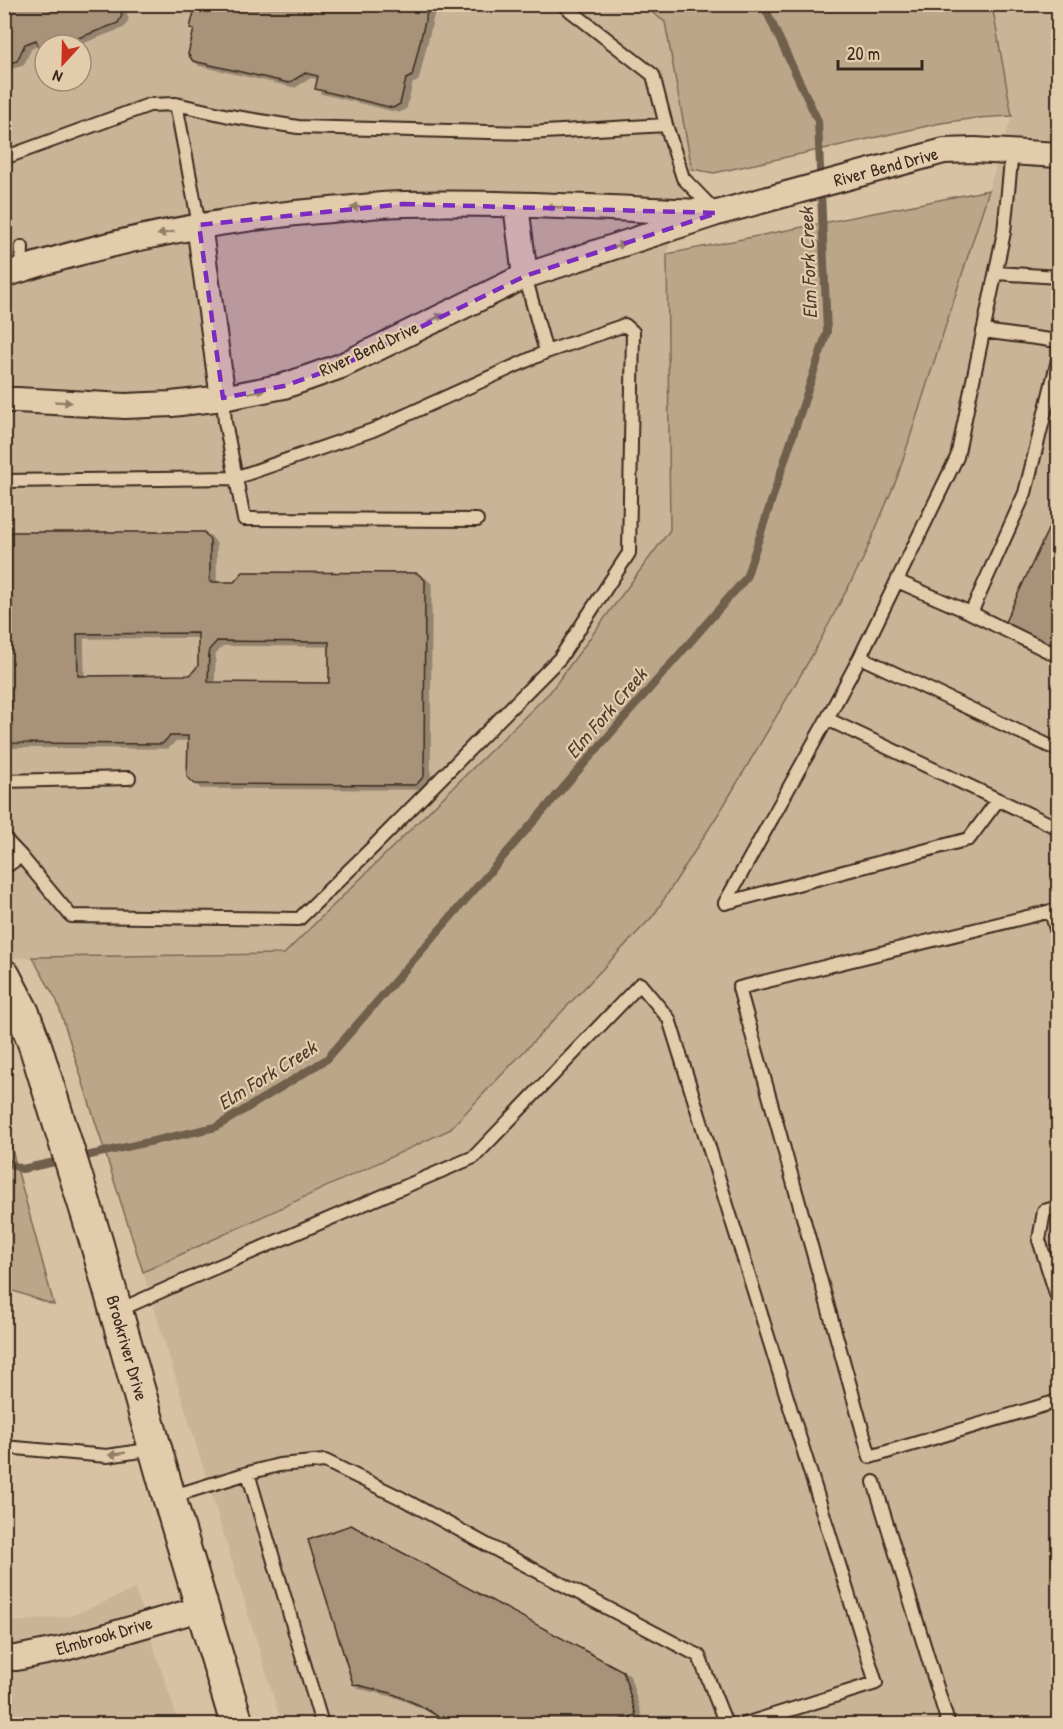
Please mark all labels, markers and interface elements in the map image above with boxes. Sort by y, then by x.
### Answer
north arrow [33,33,93,93]
scale bar [838,33,922,71]
text: 20 m [847,41,880,66]
text: N [49,65,65,89]
street label: River Bend Drive [831,141,941,192]
one-way arrow [349,202,368,212]
one-way arrow [544,202,563,211]
water label: Elm Fork Creek [792,205,823,319]
one-way arrow [156,228,175,238]
one-way arrow [608,240,626,250]
one-way arrow [428,313,445,323]
street label: River Bend Drive [315,315,423,383]
one-way arrow [247,386,266,395]
one-way arrow [53,397,72,406]
water label: Elm Fork Creek [559,660,653,764]
water label: Elm Fork Creek [212,1033,323,1116]
street label: Brookriver Drive [101,1292,154,1403]
one-way arrow [108,1450,127,1459]
street label: Elmbrook Drive [53,1610,155,1661]

